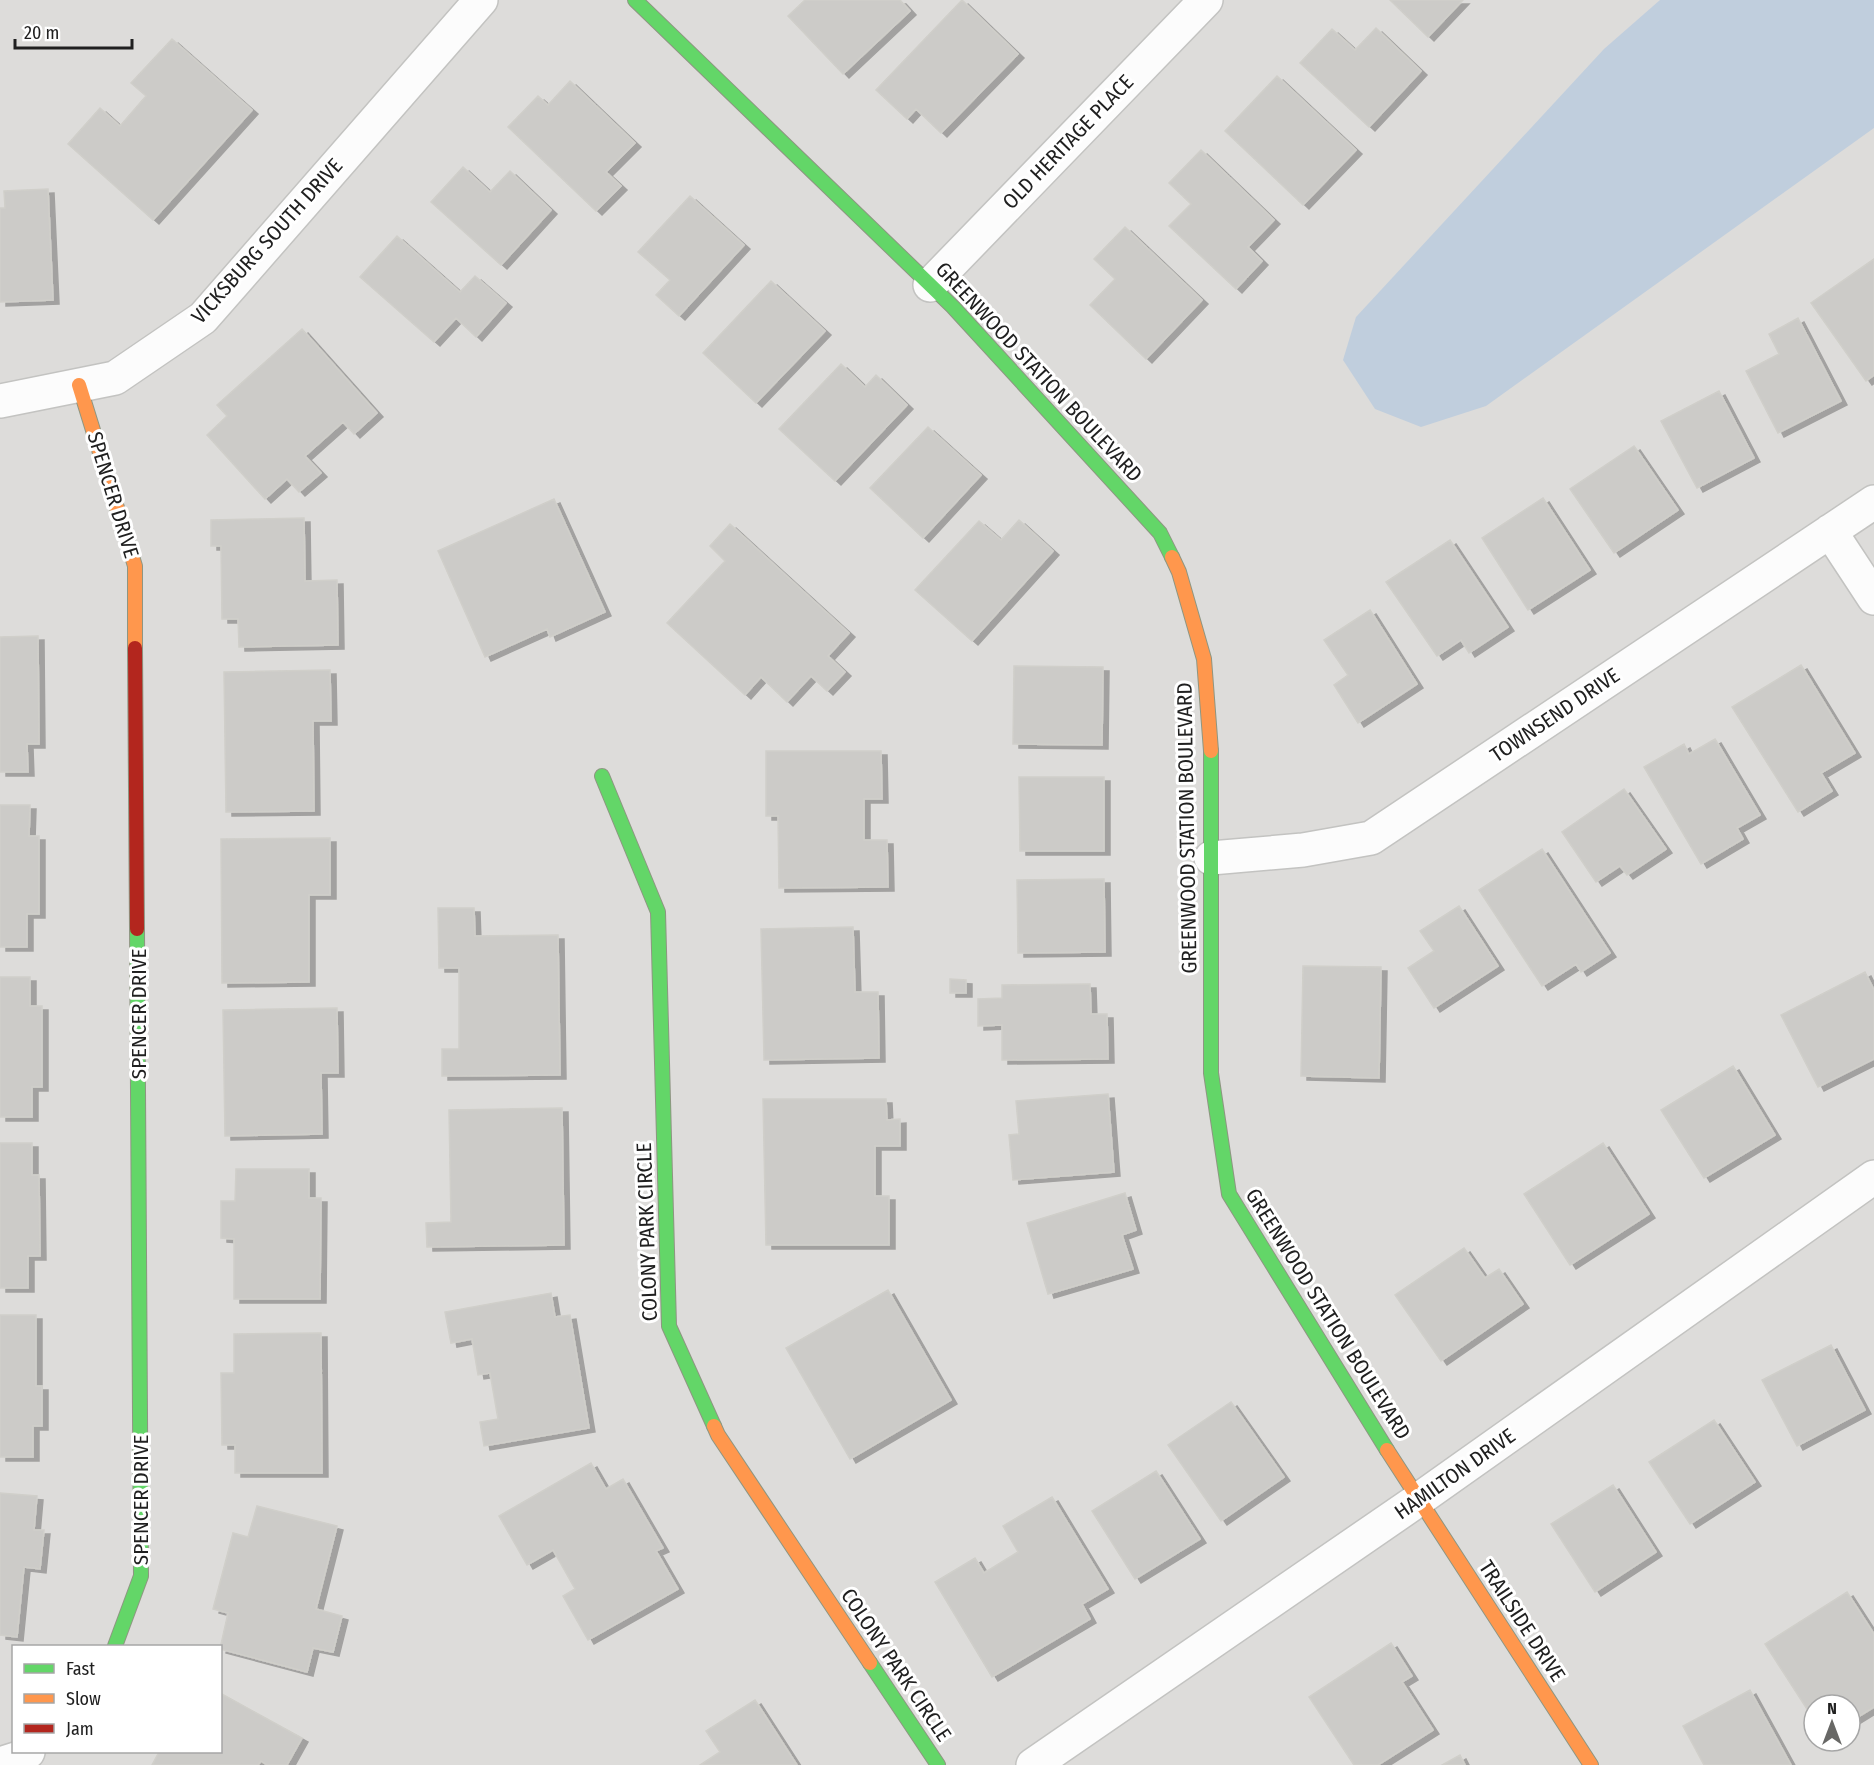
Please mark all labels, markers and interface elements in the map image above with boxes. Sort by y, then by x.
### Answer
scale bar [15,12,132,50]
text: 20 m [24,22,59,44]
street label: OLD HERITAGE PLACE [997,69,1139,215]
street label: VICKSBURG SOUTH DRIVE [186,153,348,329]
street label: GREENWOOD STATION BOULEVARD [930,257,1148,487]
street label: SPENCER DRIVE [81,429,145,561]
street label: TOWNSEND DRIVE [1485,662,1625,768]
street label: GREENWOOD STATION BOULEVARD [1171,682,1203,974]
street label: SPENCER DRIVE [126,949,152,1079]
street label: COLONY PARK CIRCLE [631,1142,663,1322]
street label: GREENWOOD STATION BOULEVARD [1240,1184,1416,1444]
street label: HAMILTON DRIVE [1390,1423,1520,1525]
street label: SPENCER DRIVE [128,1435,154,1565]
street label: TRAILSIDE DRIVE [1473,1556,1571,1687]
street label: COLONY PARK CIRCLE [835,1584,957,1746]
legend [12,1645,222,1753]
text: Fast [66,1658,95,1680]
text: Slow [66,1688,101,1710]
north arrow [1802,1693,1862,1753]
text: N [1827,1699,1837,1718]
text: Jam [66,1718,94,1740]

